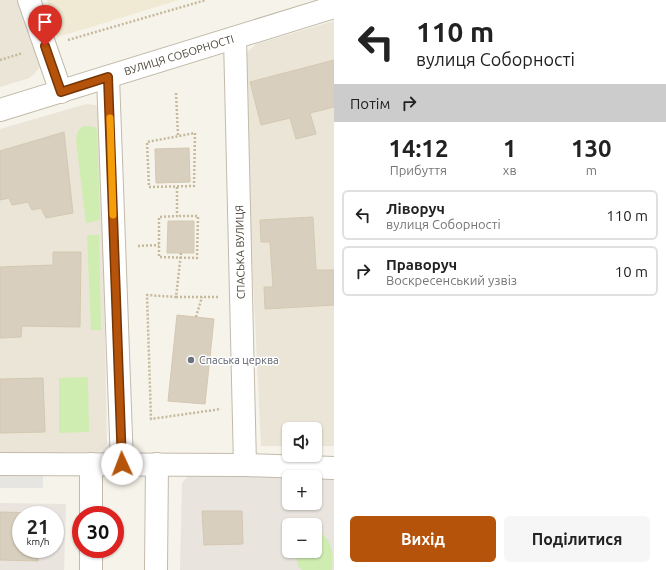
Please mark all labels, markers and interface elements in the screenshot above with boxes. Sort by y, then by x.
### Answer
pin [28,5,62,46]
icon: arrive [34,11,56,33]
icon: left [350,16,402,68]
text: 110 m [416,16,494,47]
street label: ВУЛИЦЯ СОБОРНОСТІ [123,33,235,77]
text: вулиця Соборності [416,49,575,69]
icon: right [398,92,420,114]
text: Потім [350,95,390,112]
text: 14:12 [388,135,448,162]
text: 1 [503,135,516,162]
text: 130 [571,135,612,162]
text: Прибуття [390,163,447,177]
text: хв [503,163,517,177]
text: m [586,163,597,177]
text: Ліворуч [386,200,445,217]
icon: left [352,204,374,226]
street label: СПАСЬКА ВУЛИЦЯ [233,205,247,299]
text: 110 m [606,207,648,224]
text: вулиця Соборності [386,217,501,231]
text: Праворуч [386,256,457,273]
icon: right [352,260,374,282]
text: 10 m [615,263,648,280]
text: Воскресенський узвіз [386,273,517,287]
place label: Спаська церква [199,354,279,366]
marker: Спаська церква [186,355,196,365]
map controls [282,422,322,558]
button: sound [282,422,322,462]
position arrow [101,443,143,485]
button: + [282,470,322,510]
speed limit sign: 30 [72,506,124,558]
text: 21 [27,515,49,538]
button: Вихід [350,516,496,562]
button: Поділитися [504,516,650,562]
button: − [282,518,322,558]
text: km/h [26,536,50,547]

